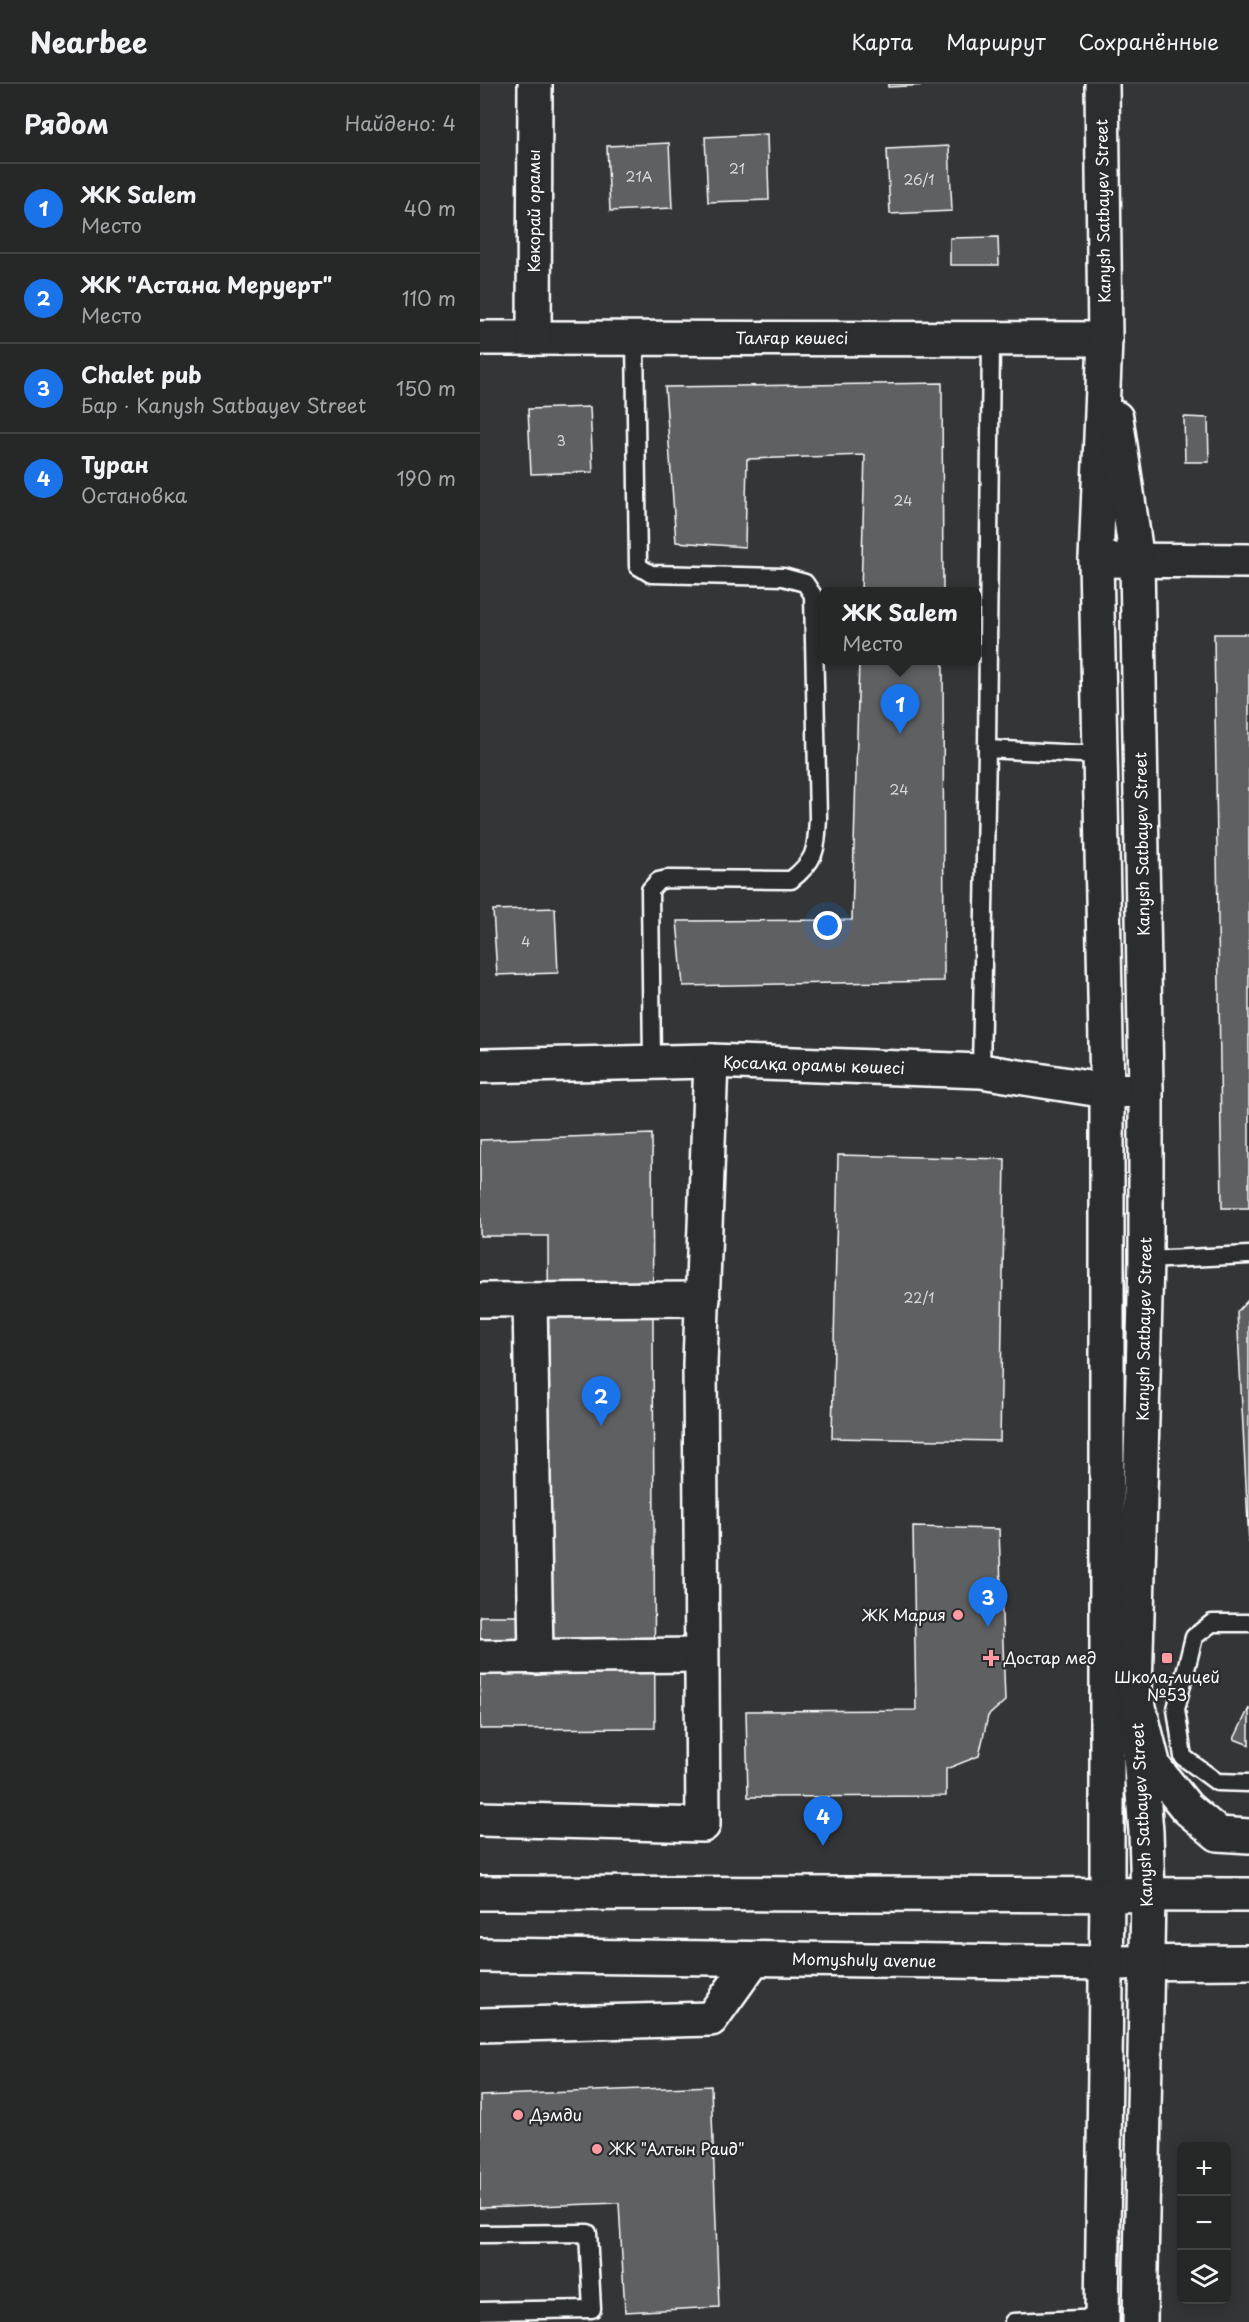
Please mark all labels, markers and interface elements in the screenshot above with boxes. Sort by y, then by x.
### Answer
text: Nearbee [30,20,147,63]
text: Карта [852,25,913,57]
text: Маршрут [946,25,1046,57]
text: Сохранённые [1079,25,1219,57]
text: Рядом [24,104,109,143]
text: Найдено: 4 [345,108,456,138]
street label: Kanysh Satbayev Street [1088,118,1116,303]
street label: Көкорай орамы [521,149,545,273]
house number: 21 [729,158,745,179]
house number: 21А [626,166,653,187]
house number: 26/1 [903,169,935,190]
text: ЖК Salem [81,177,197,210]
text: 1 [39,193,48,223]
text: 40 m [404,193,456,223]
text: Место [81,210,142,240]
text: ЖК "Астана Меруерт" [81,267,332,300]
text: 2 [36,283,51,313]
text: 110 m [402,283,456,313]
text: Место [81,300,142,330]
street label: Талғар көшесі [736,325,848,349]
text: Chalet pub [81,357,202,390]
text: 3 [37,373,50,403]
text: 150 m [396,373,456,403]
text: Бар · Kanysh Satbayev Street [81,390,366,420]
house number: 3 [556,430,566,451]
text: Туран [81,447,149,480]
text: 4 [37,463,50,493]
text: 190 m [397,463,456,493]
text: Остановка [81,480,187,510]
house number: 24 [894,490,912,511]
popup [819,587,981,665]
text: ЖК Salem [842,595,958,628]
text: Место [842,628,903,658]
pin: 1 [880,684,920,734]
street label: Kanysh Satbayev Street [1127,751,1155,936]
house number: 24 [890,779,908,800]
your location [813,911,842,940]
house number: 4 [521,931,531,952]
street label: Қосалқа орамы көшесі [723,1049,905,1079]
street label: Kanysh Satbayev Street [1129,1236,1157,1421]
house number: 22/1 [904,1287,934,1308]
pin: 2 [582,1376,620,1426]
pin: 3 [968,1578,1008,1627]
place label: ЖК Мария [862,1602,946,1626]
marker: ЖК Мария [951,1608,965,1622]
place label: Достар мед [1003,1645,1096,1669]
marker: Достар мед [982,1649,1000,1667]
marker: Школа-лицей №53 [1160,1651,1174,1665]
place label: Школа-лицей №53 [1114,1664,1220,1706]
street label: Kanysh Satbayev Street [1124,1722,1158,1908]
pin: 4 [804,1796,842,1846]
street label: Momyshuly avenue [792,1946,937,1972]
place label: Дэмди [529,2102,582,2126]
marker: Дэмди [511,2108,525,2122]
place label: ЖК "Алтын Раид" [608,2136,745,2160]
marker: ЖК "Алтын Раид" [590,2142,604,2156]
map controls [1177,2142,1231,2304]
button: + [1177,2142,1231,2196]
button: − [1177,2196,1231,2250]
button: layers [1177,2250,1231,2304]

